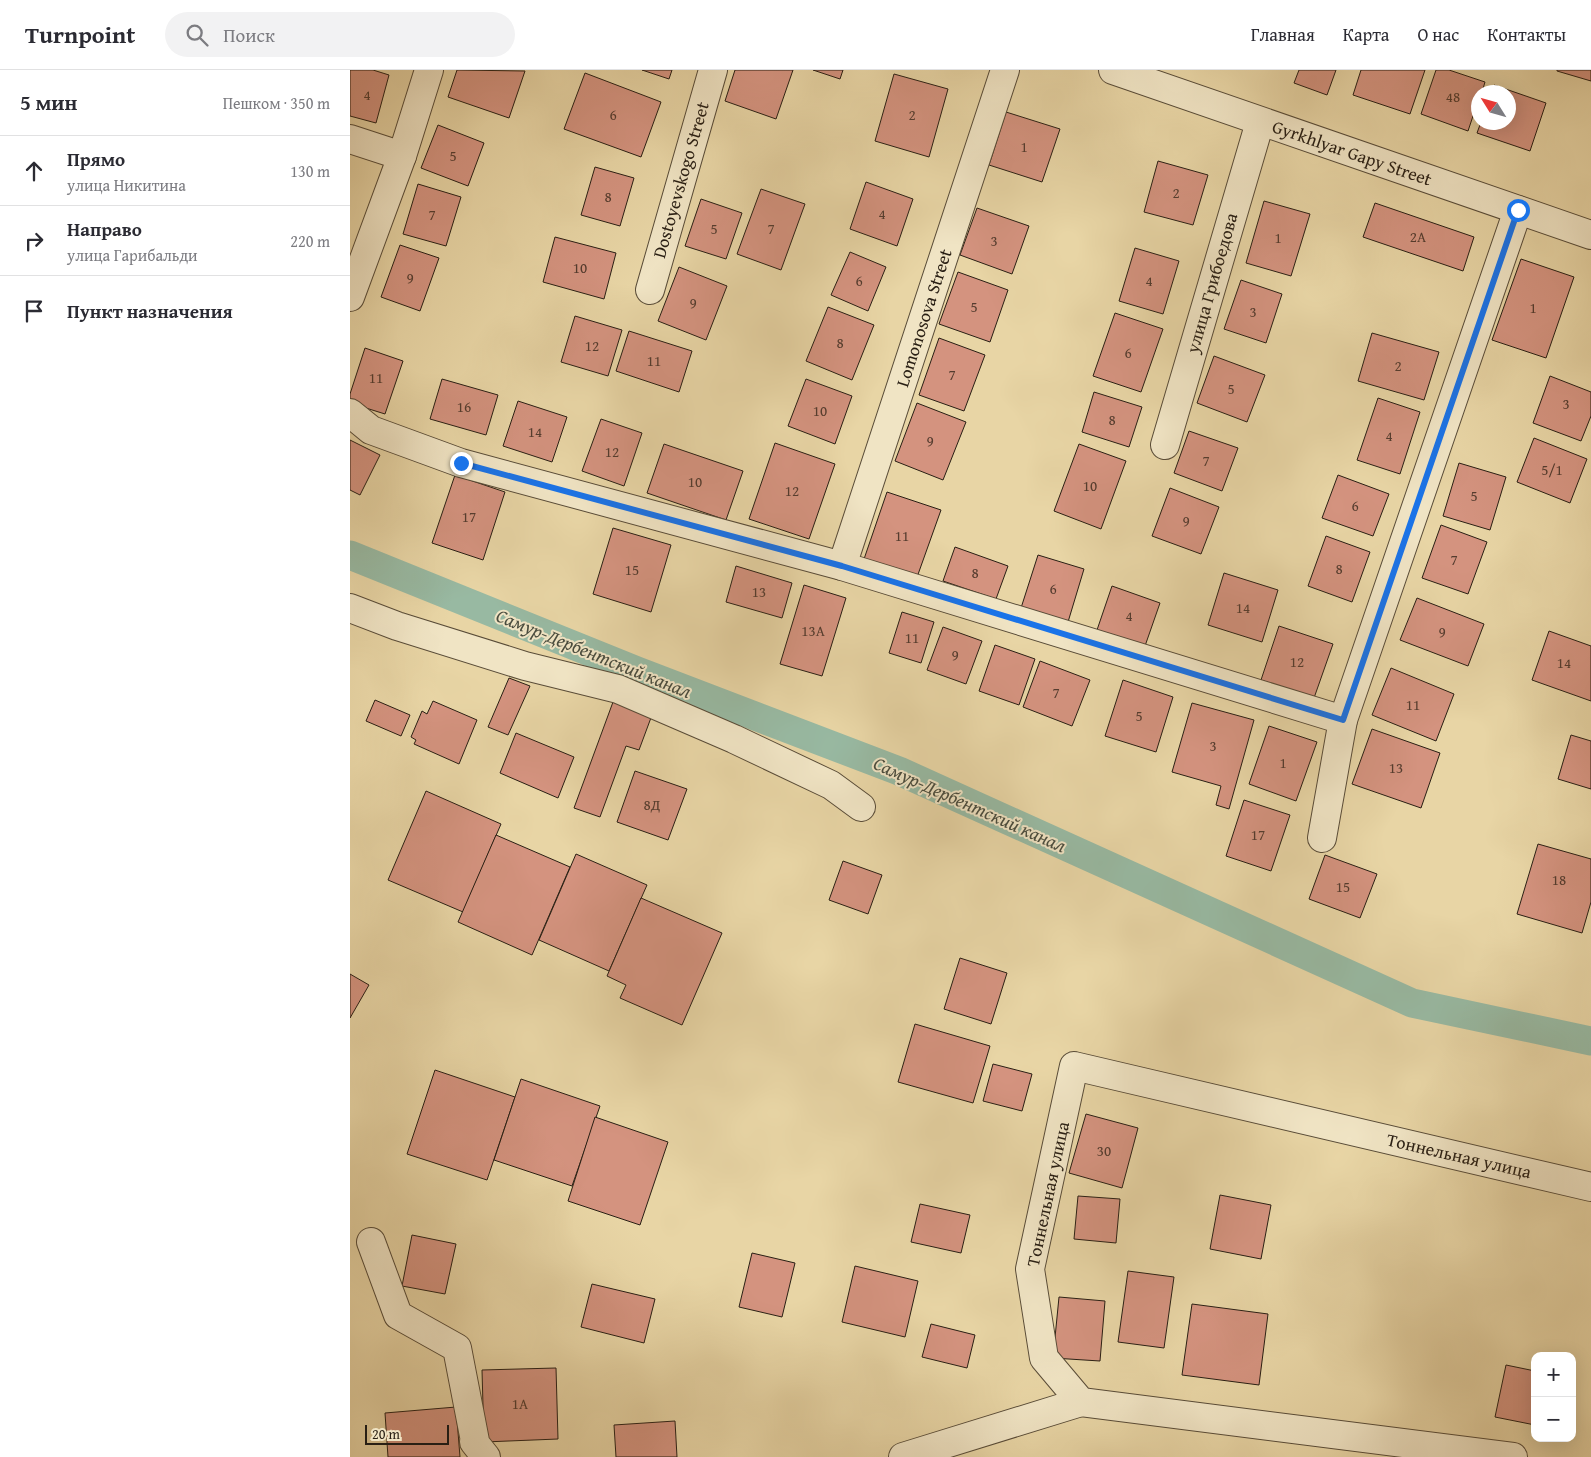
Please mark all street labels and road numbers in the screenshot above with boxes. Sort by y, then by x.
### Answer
street label: Dostoyevskogo Street [645,98,716,261]
street label: Gyrkhlyar Gapy Street [1269,113,1436,193]
street label: улица Грибоедова [1178,209,1245,357]
street label: Lomonosova Street [888,245,959,390]
street label: Тоннельная улица [1019,1118,1076,1269]
street label: Тоннельная улица [1384,1126,1535,1185]

